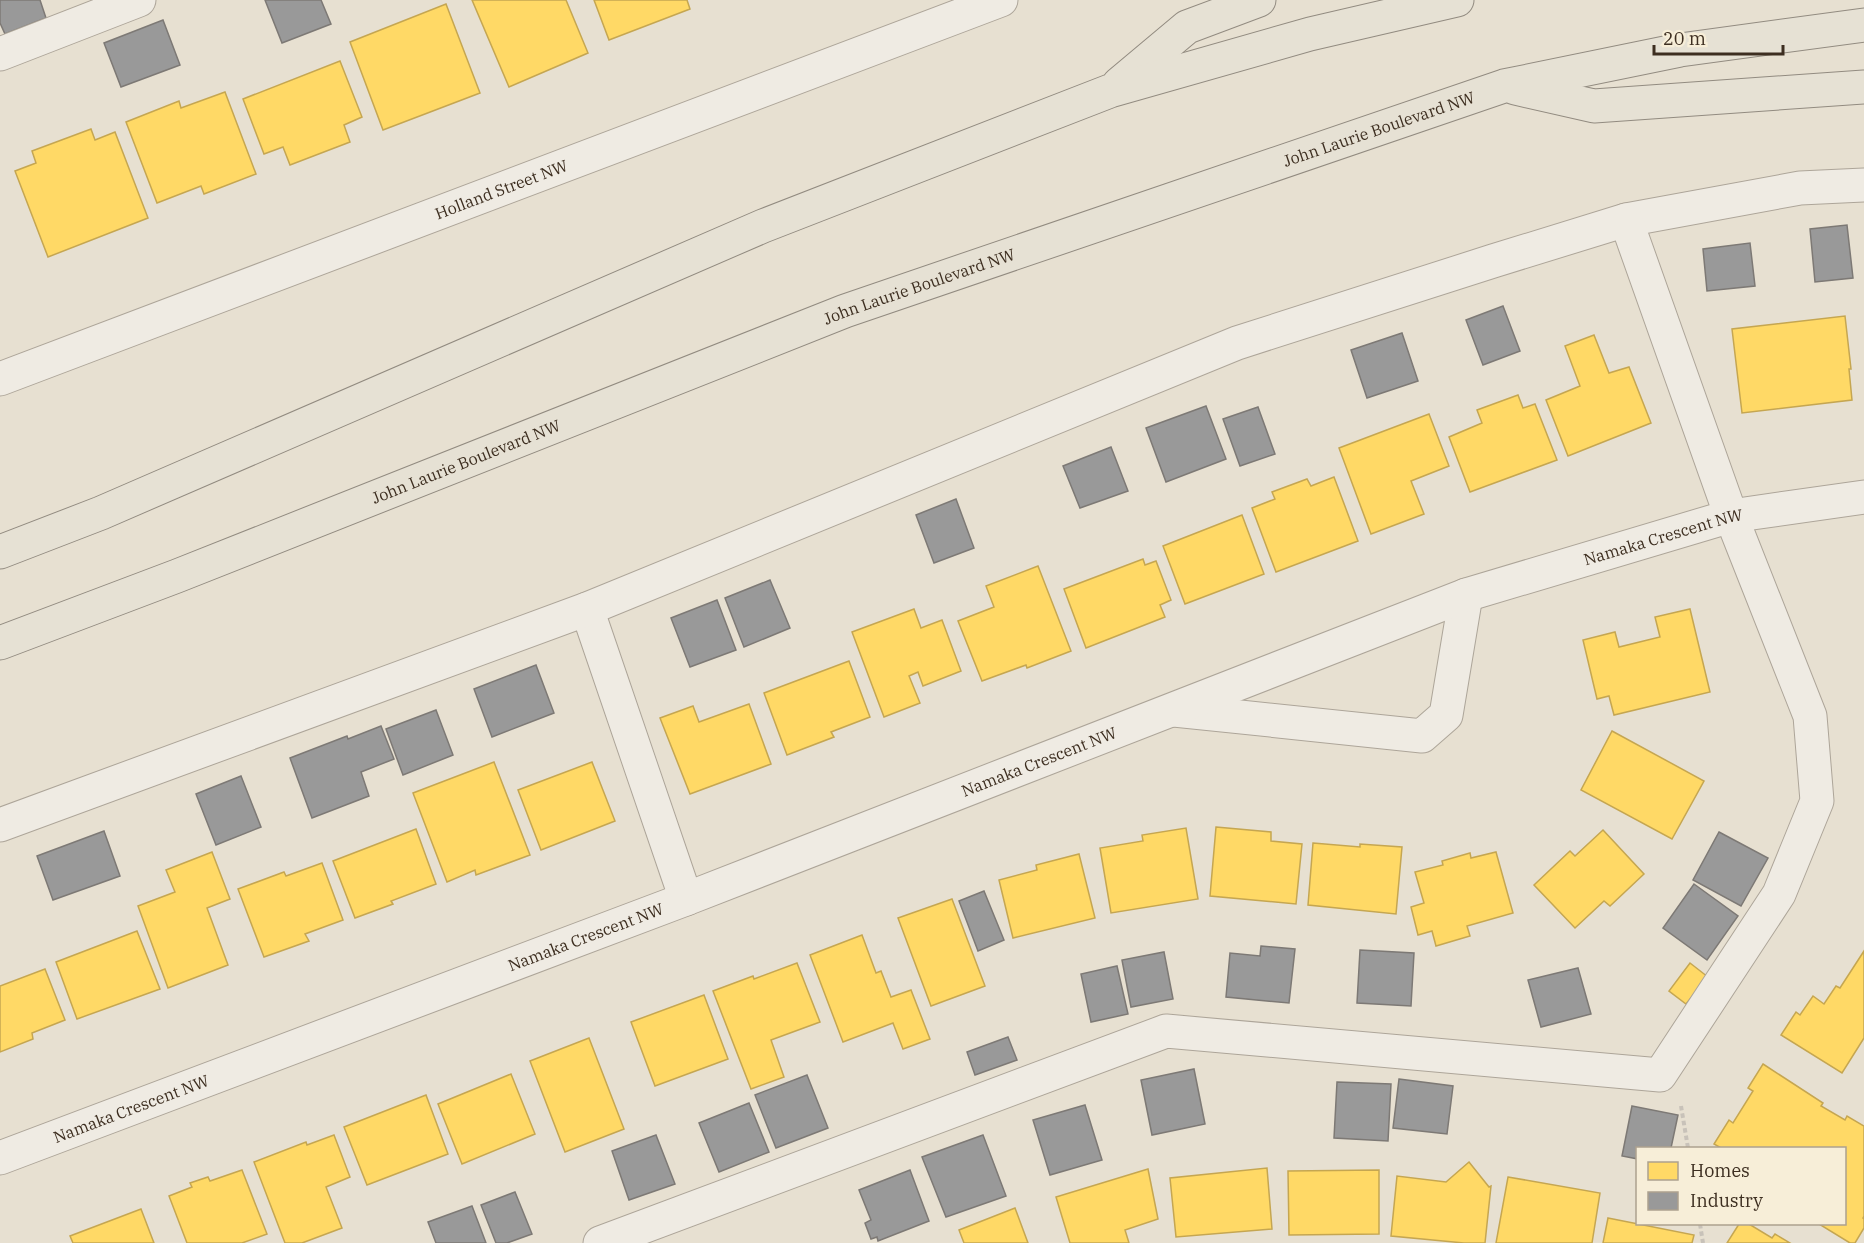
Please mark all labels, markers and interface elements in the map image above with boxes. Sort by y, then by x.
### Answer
scale bar [1654,18,1783,56]
text: 20 m [1663,27,1706,50]
street label: John Laurie Boulevard NW [1280,87,1478,171]
street label: Holland Street NW [432,155,571,223]
street label: John Laurie Boulevard NW [820,244,1018,329]
street label: John Laurie Boulevard NW [369,415,564,508]
street label: Namaka Crescent NW [1581,504,1744,569]
street label: Namaka Crescent NW [958,722,1120,801]
street label: Namaka Crescent NW [505,898,667,975]
street label: Namaka Crescent NW [50,1070,212,1147]
legend [1636,1147,1846,1225]
text: Homes [1690,1159,1750,1182]
text: Industry [1690,1189,1763,1212]

